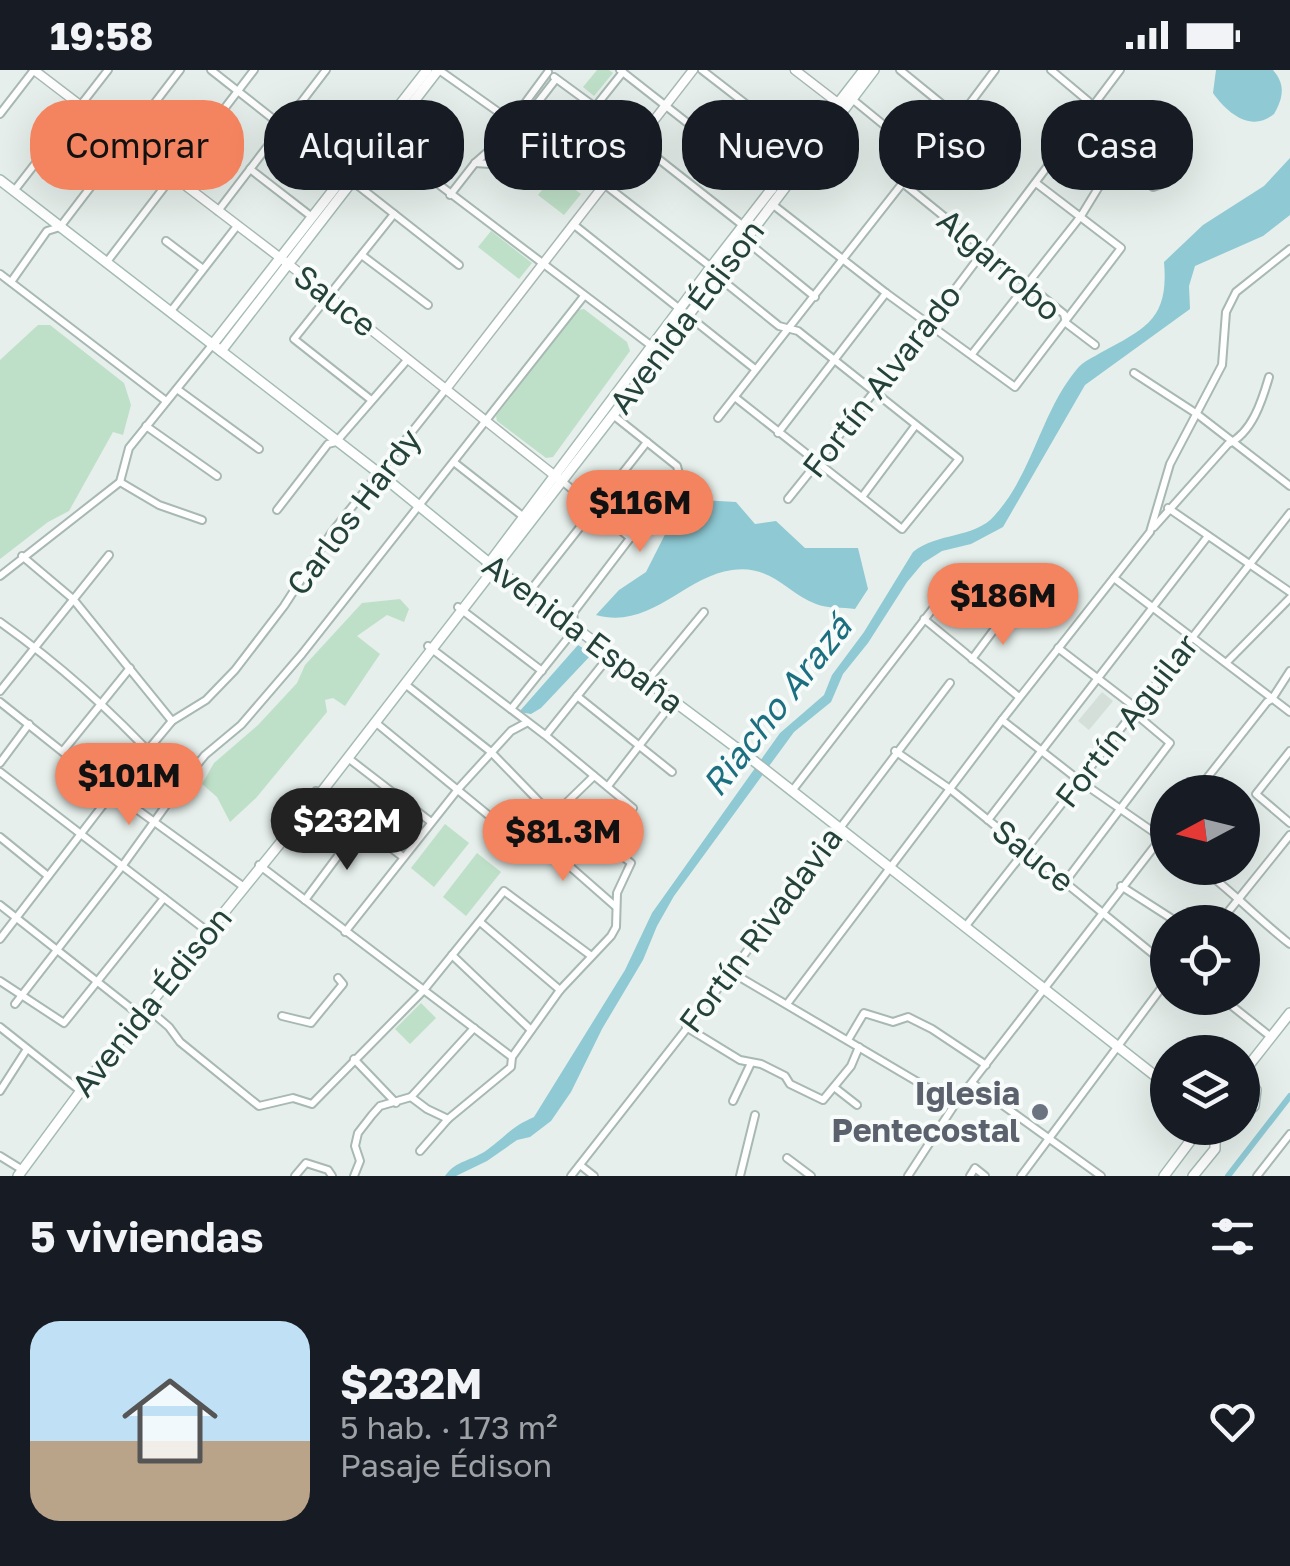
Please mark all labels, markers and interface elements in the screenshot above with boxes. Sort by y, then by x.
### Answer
text: 19:58 [50,13,153,58]
chip: Comprar [30,100,244,190]
chip: Alquilar [264,100,464,190]
chip: Filtros [484,100,662,190]
chip: Nuevo [682,100,859,190]
chip: Piso [879,100,1021,190]
chip: Casa [1041,100,1193,190]
street label: Algarrobo [930,200,1069,328]
street label: Avenida Édison [601,212,771,421]
street label: Sauce [287,256,384,344]
street label: Fortín Alvarado [794,276,968,485]
street label: Carlos Hardy [278,421,428,602]
pin: $116M [570,470,710,555]
text: $116M [588,483,692,521]
street label: Avenida España [476,545,691,721]
pin: $186M [933,563,1073,648]
text: $186M [949,576,1057,614]
water label: Riacho Arazá [693,604,862,804]
street label: Fortín Aguilar [1047,626,1206,815]
pin: $101M [59,743,199,828]
text: $101M [77,756,181,794]
north arrow [1150,775,1260,885]
map controls [1150,775,1260,1145]
pin: $232M [277,788,417,873]
pin: $81.3M [482,799,644,884]
text: $232M [293,801,401,839]
street label: Sauce [985,811,1082,900]
text: $81.3M [505,812,621,850]
street label: Fortín Rivadavia [671,819,850,1040]
street label: Avenida Édison [63,899,239,1104]
button: locate [1150,905,1260,1015]
button: layers [1150,1035,1260,1145]
place label: Iglesia Pentecostal [831,1074,1020,1149]
marker: Iglesia Pentecostal [1029,1101,1051,1123]
icon: filters [1205,1209,1260,1264]
text: 5 viviendas [30,1211,263,1261]
text: $232M [340,1358,482,1408]
icon: home [110,1361,230,1481]
icon: heart [1205,1394,1260,1449]
text: 5 hab. · 173 m² [340,1408,558,1446]
text: Pasaje Édison [340,1446,552,1484]

